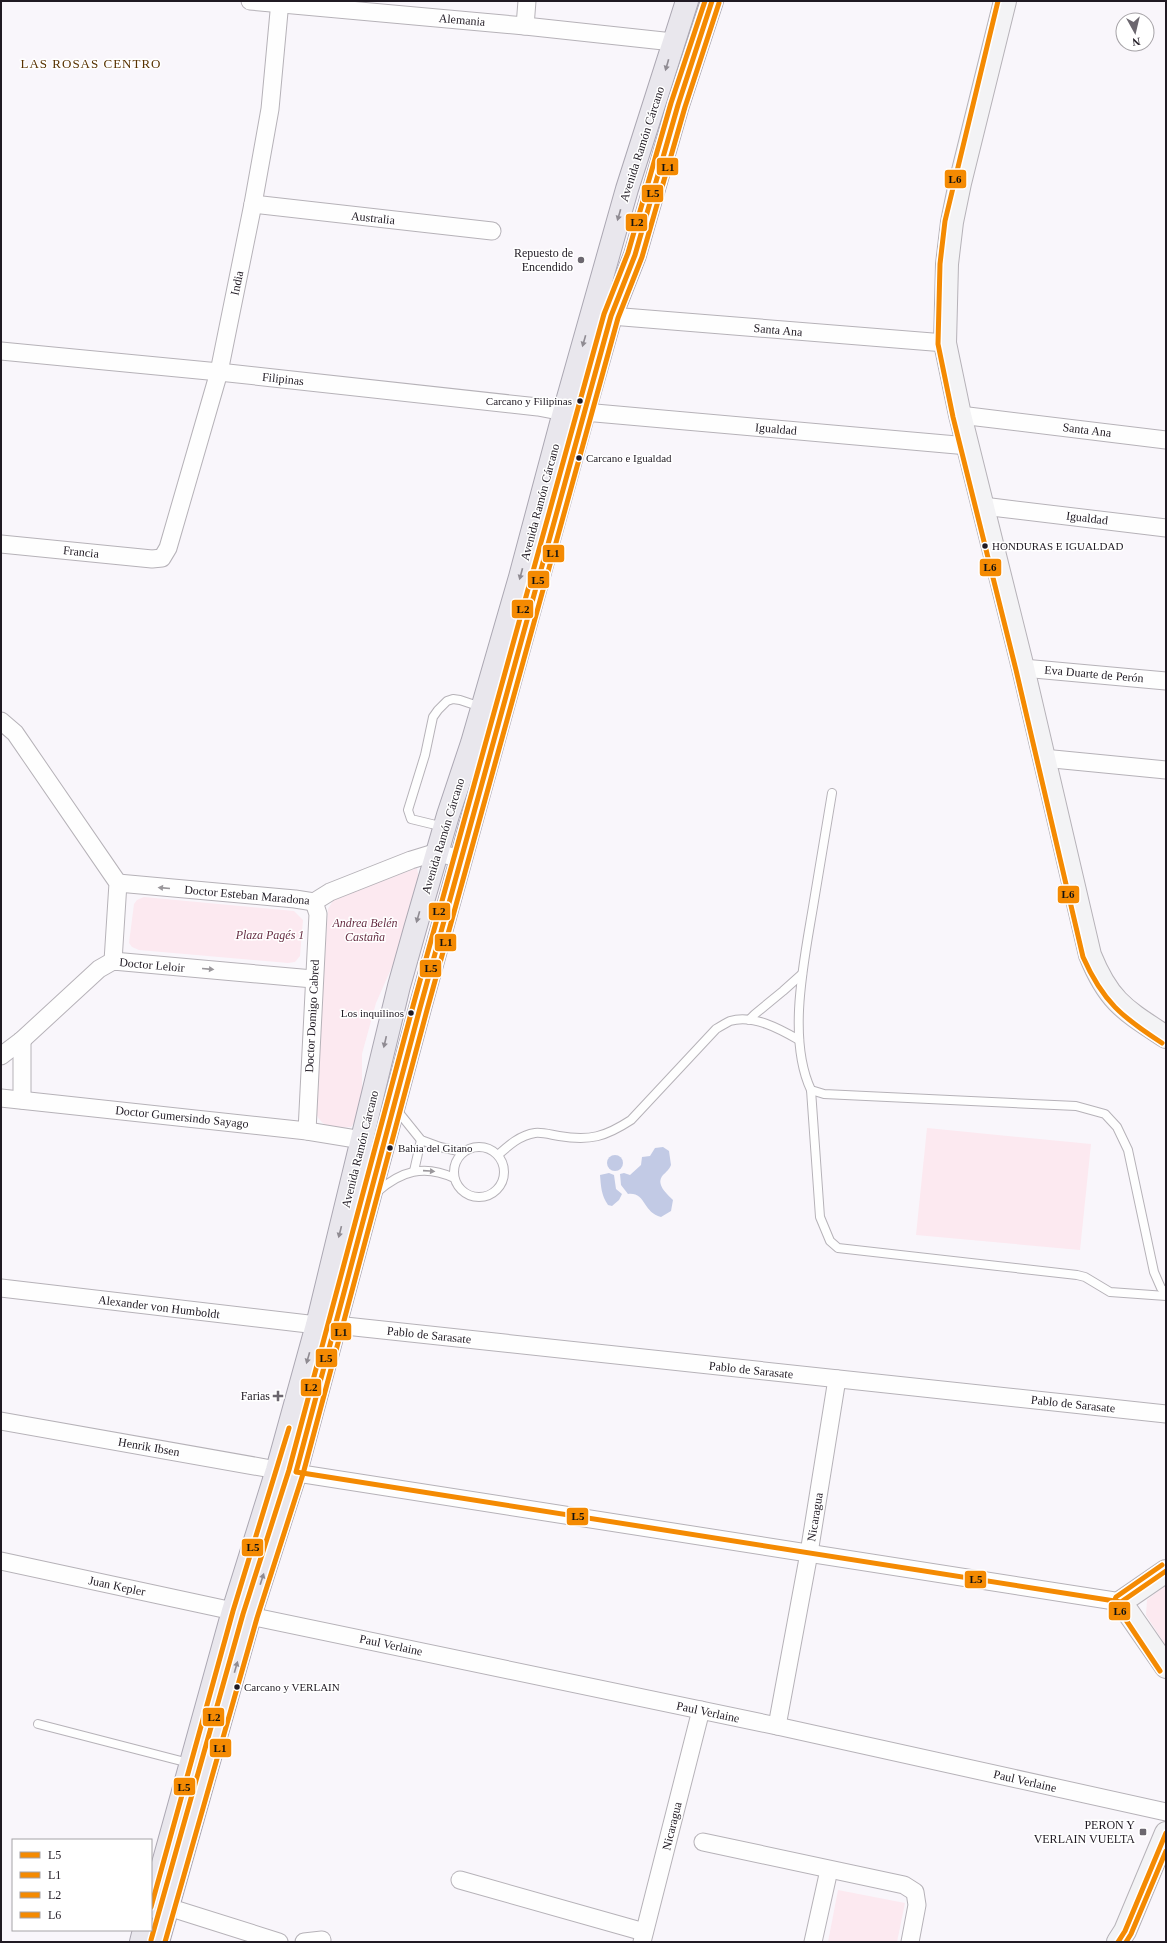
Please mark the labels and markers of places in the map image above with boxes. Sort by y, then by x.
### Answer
place label: Repuesto de Encendido [514,246,573,274]
marker: Repuesto de Encendido [576,255,586,265]
place label: Carcano y Filipinas [486,395,572,407]
marker: Carcano y Filipinas [575,396,585,406]
place label: Carcano e Igualdad [586,452,672,464]
marker: Carcano e Igualdad [574,453,584,463]
place label: HONDURAS E IGUALDAD [992,540,1123,552]
marker: HONDURAS E IGUALDAD [980,541,990,551]
place label: Los inquilinos [341,1007,404,1019]
marker: Los inquilinos [406,1008,416,1018]
place label: Bahia del Gitano [398,1142,473,1154]
marker: Bahia del Gitano [385,1143,395,1153]
place label: Farias [241,1389,270,1403]
marker: Farias [273,1391,283,1401]
place label: Carcano y VERLAIN [244,1681,340,1693]
marker: Carcano y VERLAIN [232,1682,242,1692]
place label: PERON Y VERLAIN VUELTA [1034,1818,1135,1846]
marker: PERON Y VERLAIN VUELTA [1138,1827,1148,1837]

